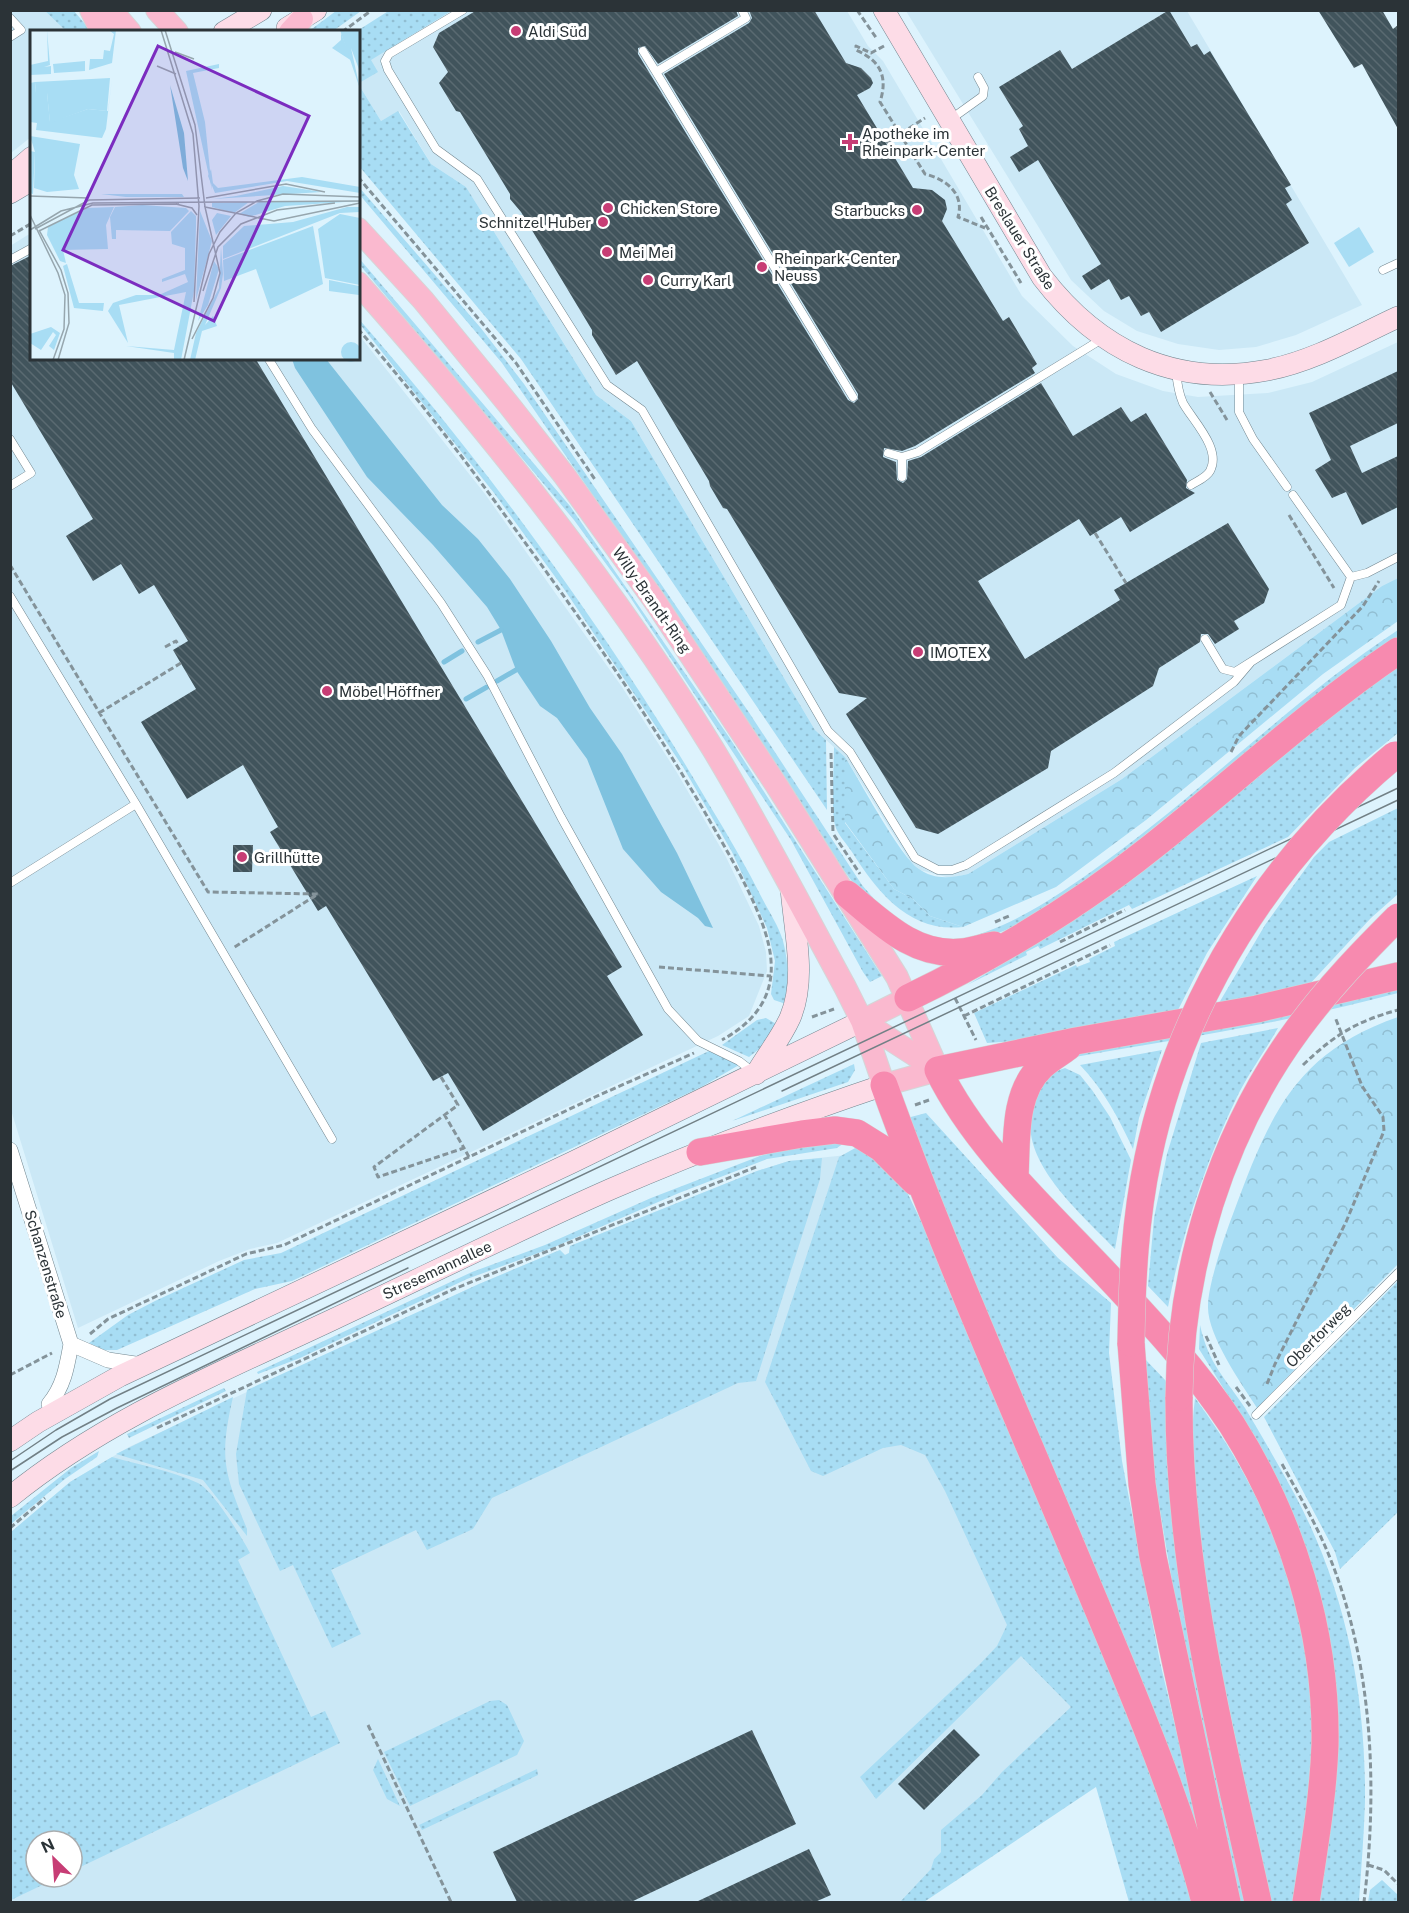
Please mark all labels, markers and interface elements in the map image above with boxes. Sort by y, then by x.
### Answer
place label: Aldi Süd [528,23,587,40]
marker: Aldi Süd [509,24,523,38]
inset map [30,30,360,360]
place label: Apotheke im Rheinpark-Center [862,125,986,159]
marker: Apotheke im Rheinpark-Center [843,135,857,149]
street label: Breslauer Straße [981,183,1059,293]
place label: Chicken Store [620,200,718,217]
marker: Chicken Store [601,201,615,215]
place label: Starbucks [834,202,905,219]
marker: Starbucks [910,203,924,217]
place label: Schnitzel Huber [479,214,591,231]
marker: Schnitzel Huber [596,215,610,229]
place label: Mei Mei [619,244,673,261]
marker: Mei Mei [600,245,614,259]
place label: Rheinpark-Center Neuss [774,250,898,284]
marker: Rheinpark-Center Neuss [755,260,769,274]
place label: Curry Karl [660,272,732,289]
marker: Curry Karl [641,273,655,287]
street label: Willy-Brandt-Ring [609,544,695,656]
place label: IMOTEX [930,644,988,661]
marker: IMOTEX [911,645,925,659]
place label: Möbel Höffner [339,683,441,700]
marker: Möbel Höffner [320,684,334,698]
place label: Grillhütte [254,849,320,866]
marker: Grillhütte [235,850,249,864]
street label: Schanzenstraße [21,1208,71,1320]
street label: Stresemannallee [380,1237,494,1303]
street label: Obertorweg [1282,1299,1354,1371]
north arrow [24,1829,84,1889]
text: N [38,1835,58,1857]

